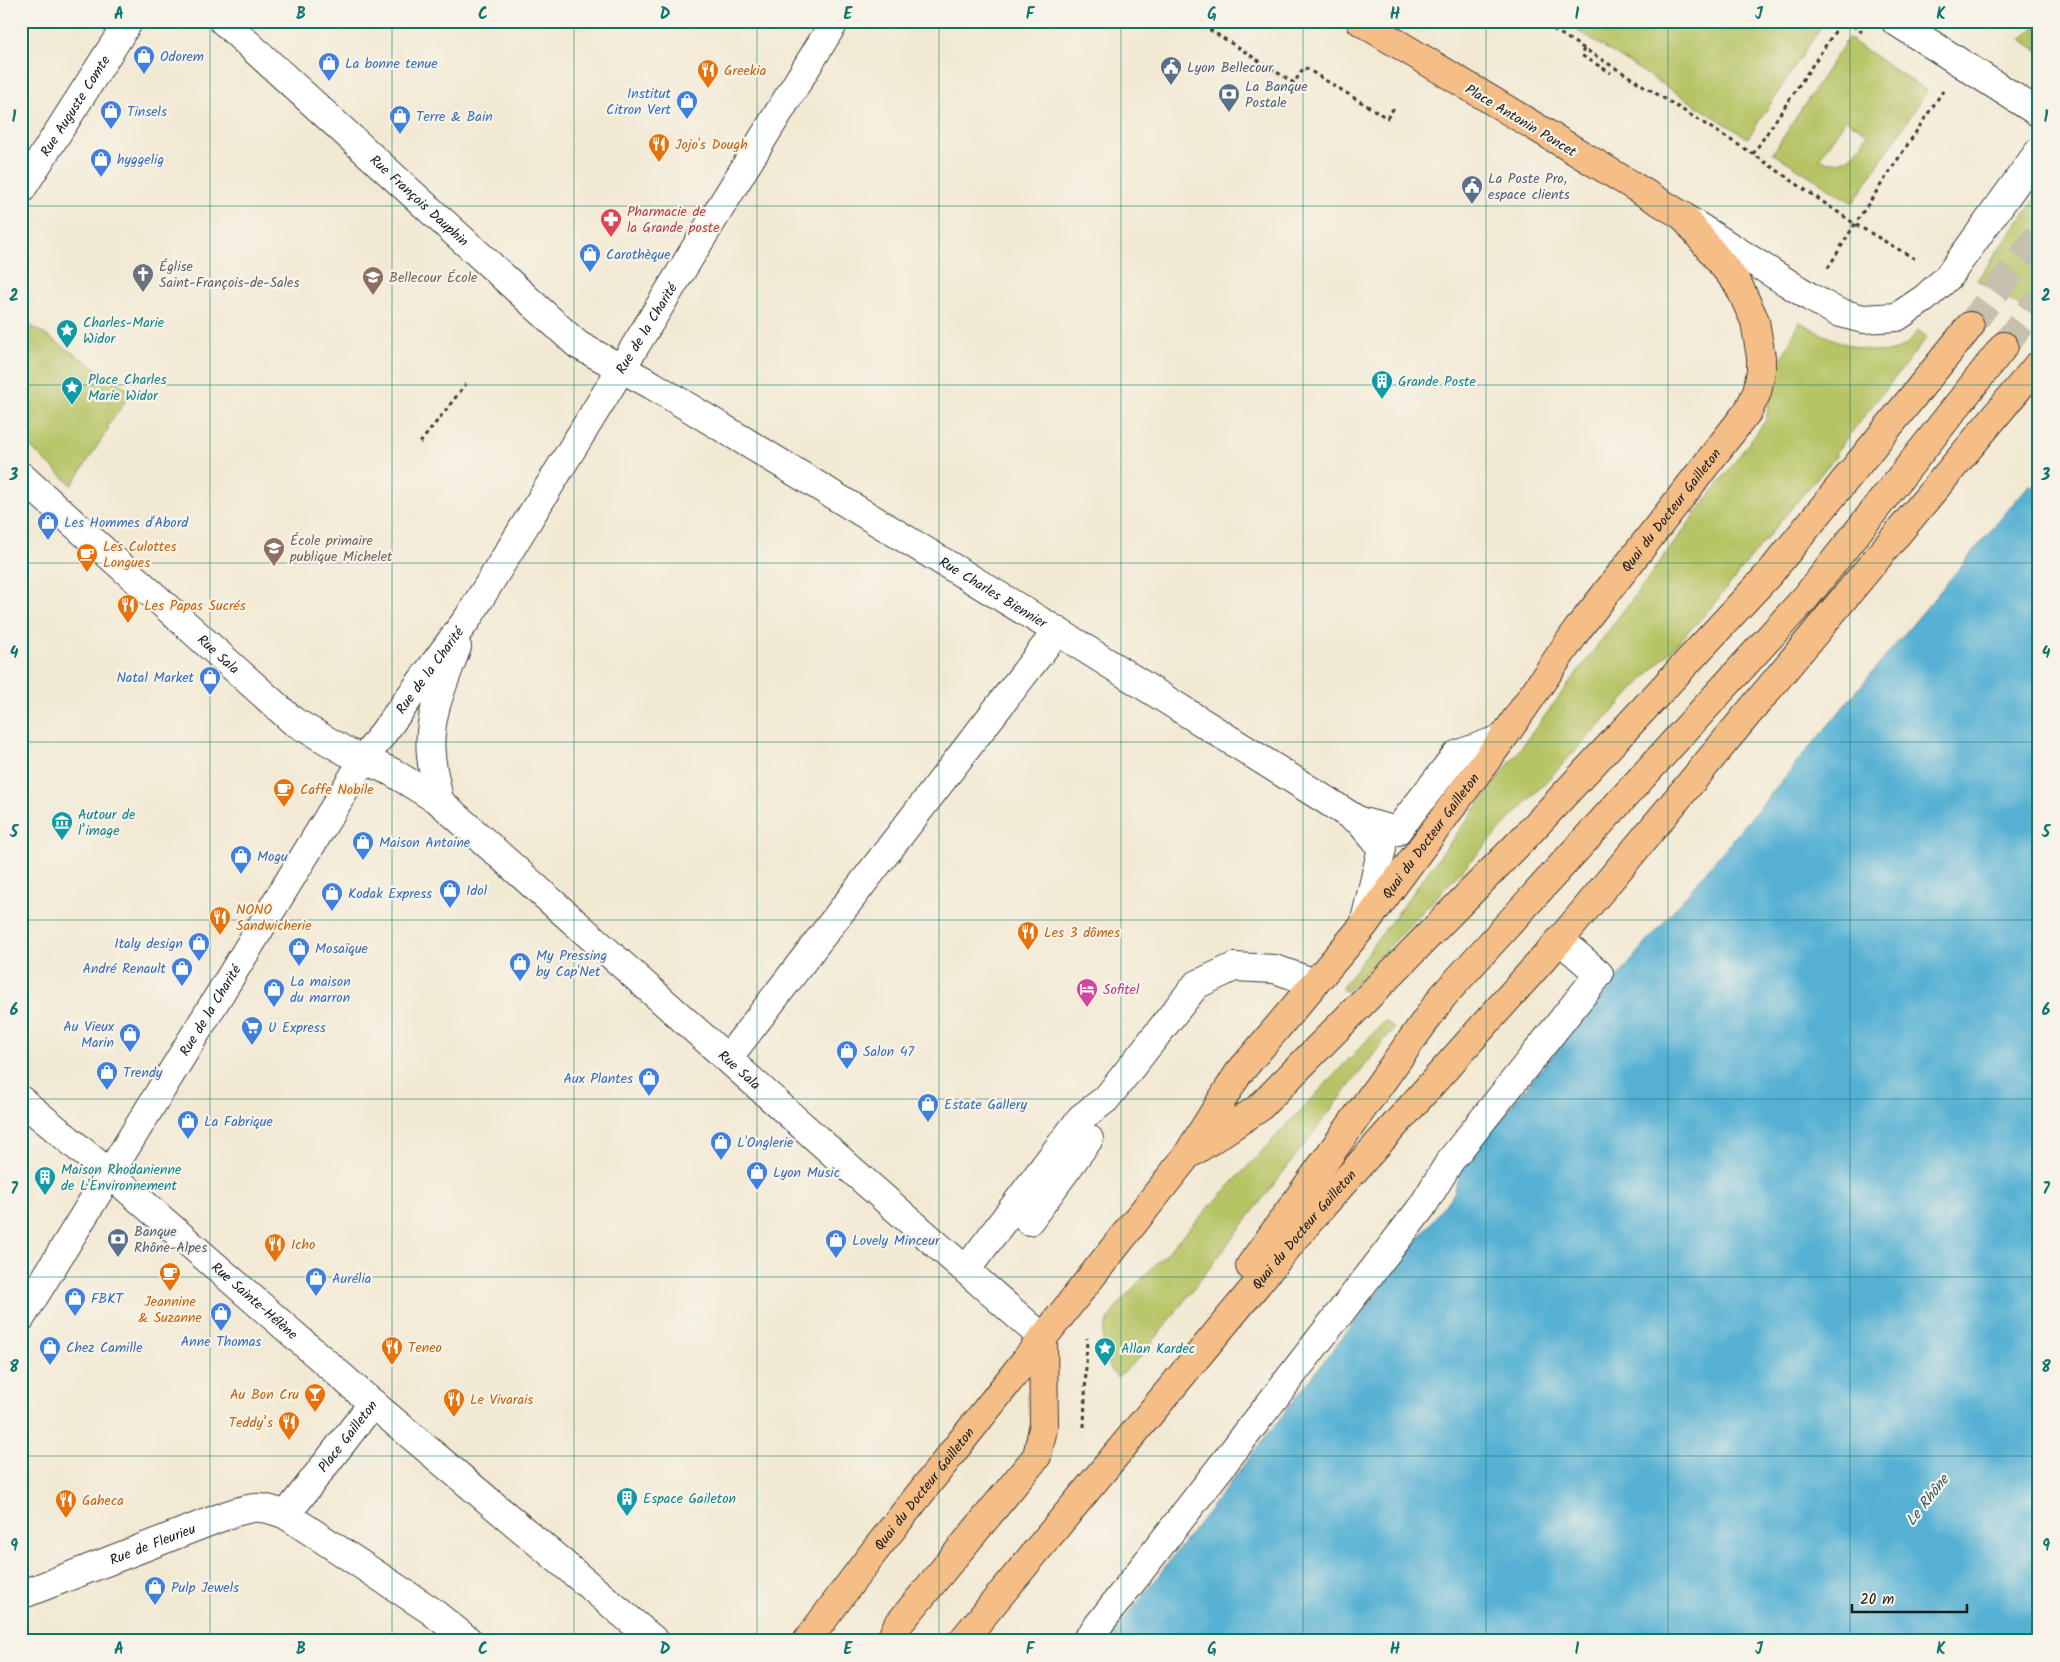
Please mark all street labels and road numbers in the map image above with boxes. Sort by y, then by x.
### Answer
street label: Rue Auguste Comte [35,51,117,161]
street label: Place Antonin Poncet [1461,79,1581,163]
street label: Rue François Dauphin [364,150,473,252]
street label: Rue de la Charité [610,278,684,379]
street label: Quai du Docteur Gailleton [1616,444,1727,577]
street label: Rue Charles Biennier [934,552,1052,635]
street label: Rue de la Charité [391,622,470,719]
street label: Rue Sala [192,630,244,680]
street label: Quai du Docteur Gailleton [1377,769,1485,904]
street label: Rue de la Charité [174,960,248,1061]
street label: Rue Sala [713,1045,765,1096]
street label: Quai du Docteur Gailleton [1247,1165,1362,1295]
street label: Rue Sainte-Hélène [206,1257,303,1346]
street label: Place Gailleton [313,1396,383,1478]
street label: Quai du Docteur Gailleton [869,1423,980,1556]
street label: Rue de Fleurieu [107,1518,199,1572]

